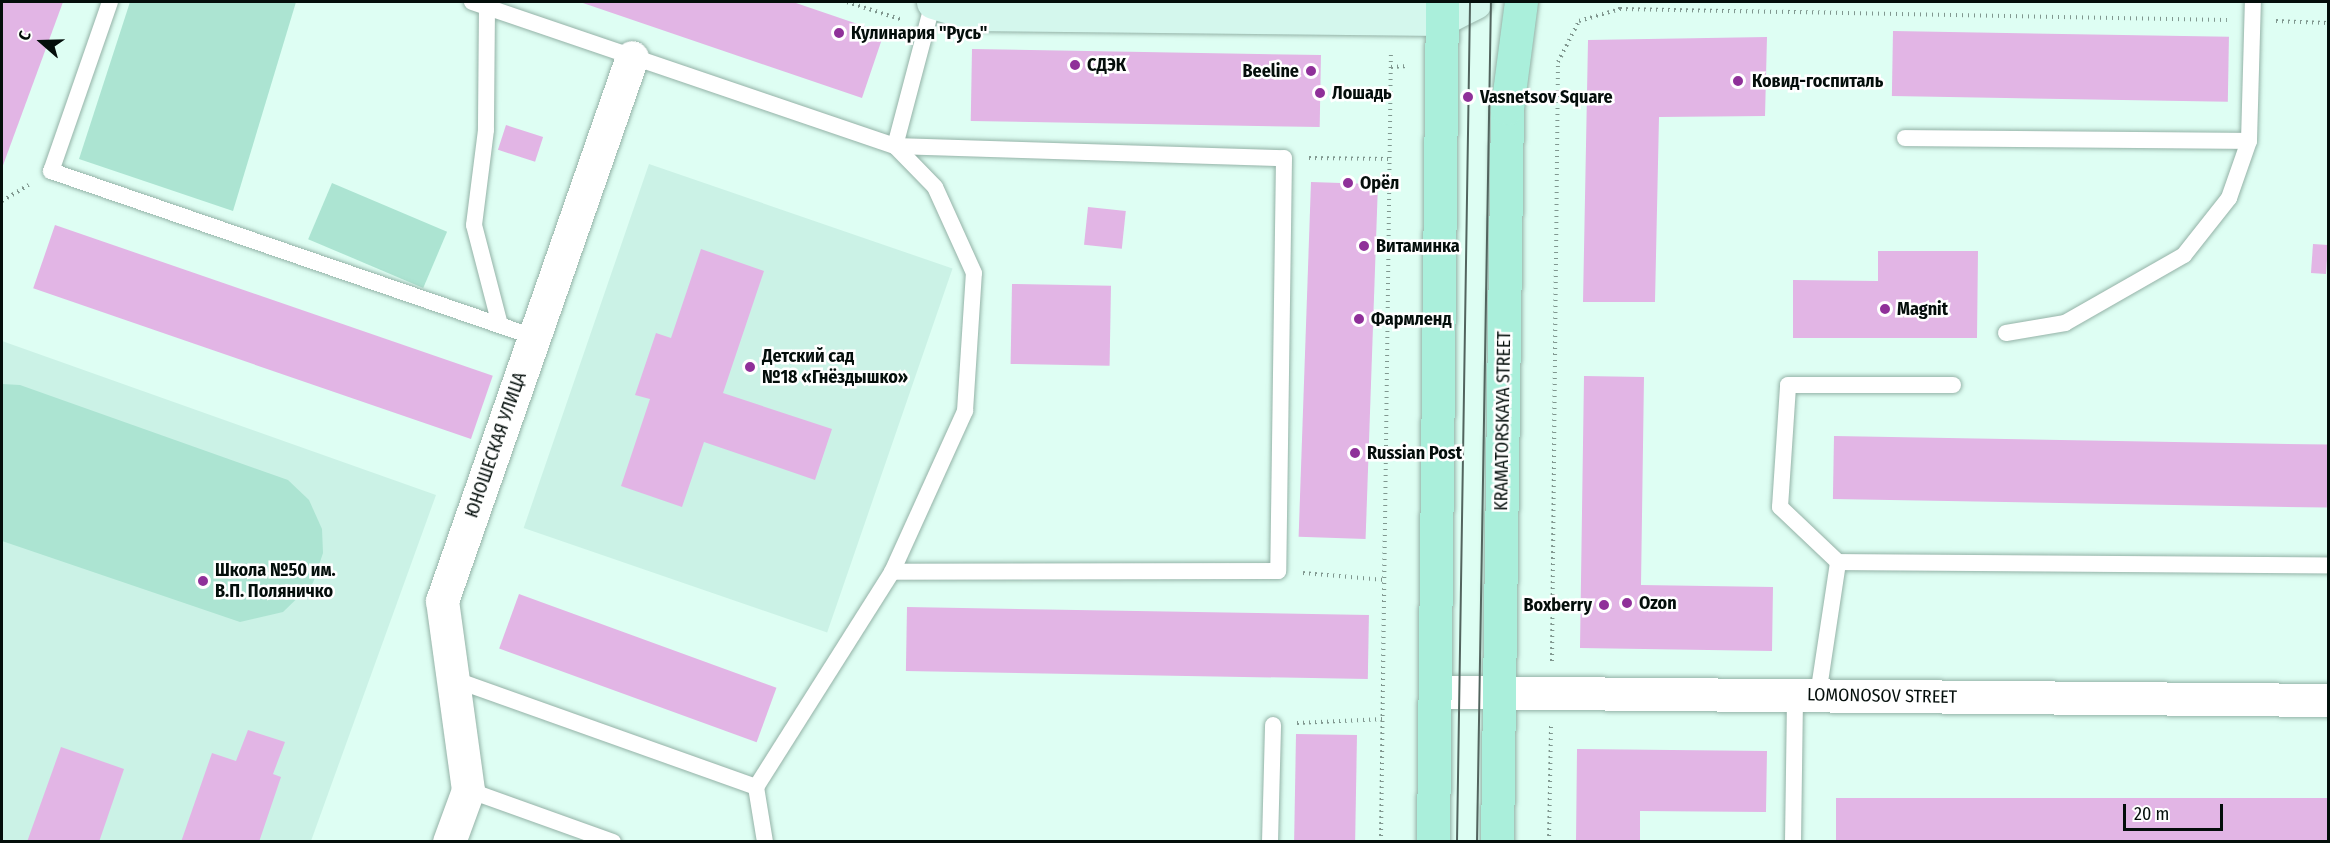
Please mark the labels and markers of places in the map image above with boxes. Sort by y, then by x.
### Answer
place label: Кулинария "Русь" [851,22,987,44]
marker: Кулинария "Русь" [832,26,846,40]
place label: СДЭК [1087,54,1126,76]
marker: СДЭК [1068,58,1082,72]
place label: Beeline [1243,60,1299,82]
marker: Beeline [1304,64,1318,78]
place label: Ковид-госпиталь [1752,70,1883,92]
marker: Ковид-госпиталь [1729,72,1747,90]
place label: Лошадь [1332,82,1392,104]
marker: Лошадь [1313,86,1327,100]
place label: Vasnetsov Square [1480,86,1613,108]
marker: Vasnetsov Square [1461,90,1475,104]
place label: Орёл [1360,172,1399,194]
marker: Орёл [1341,176,1355,190]
place label: Витаминка [1376,235,1460,257]
marker: Витаминка [1357,239,1371,253]
place label: Magnit [1897,298,1948,320]
marker: Magnit [1878,302,1892,316]
place label: Фармленд [1371,308,1452,330]
marker: Фармленд [1352,312,1366,326]
place label: Детский сад №18 «Гнёздышко» [762,346,908,388]
marker: Детский сад №18 «Гнёздышко» [743,360,757,374]
place label: Russian Post [1367,442,1462,464]
marker: Russian Post [1348,446,1362,460]
place label: Школа №50 им. В.П. Поляничко [215,560,336,602]
marker: Школа №50 им. В.П. Поляничко [196,574,210,588]
place label: Ozon [1639,592,1677,614]
place label: Boxberry [1523,594,1592,616]
marker: Ozon [1620,596,1634,610]
marker: Boxberry [1597,598,1611,612]

